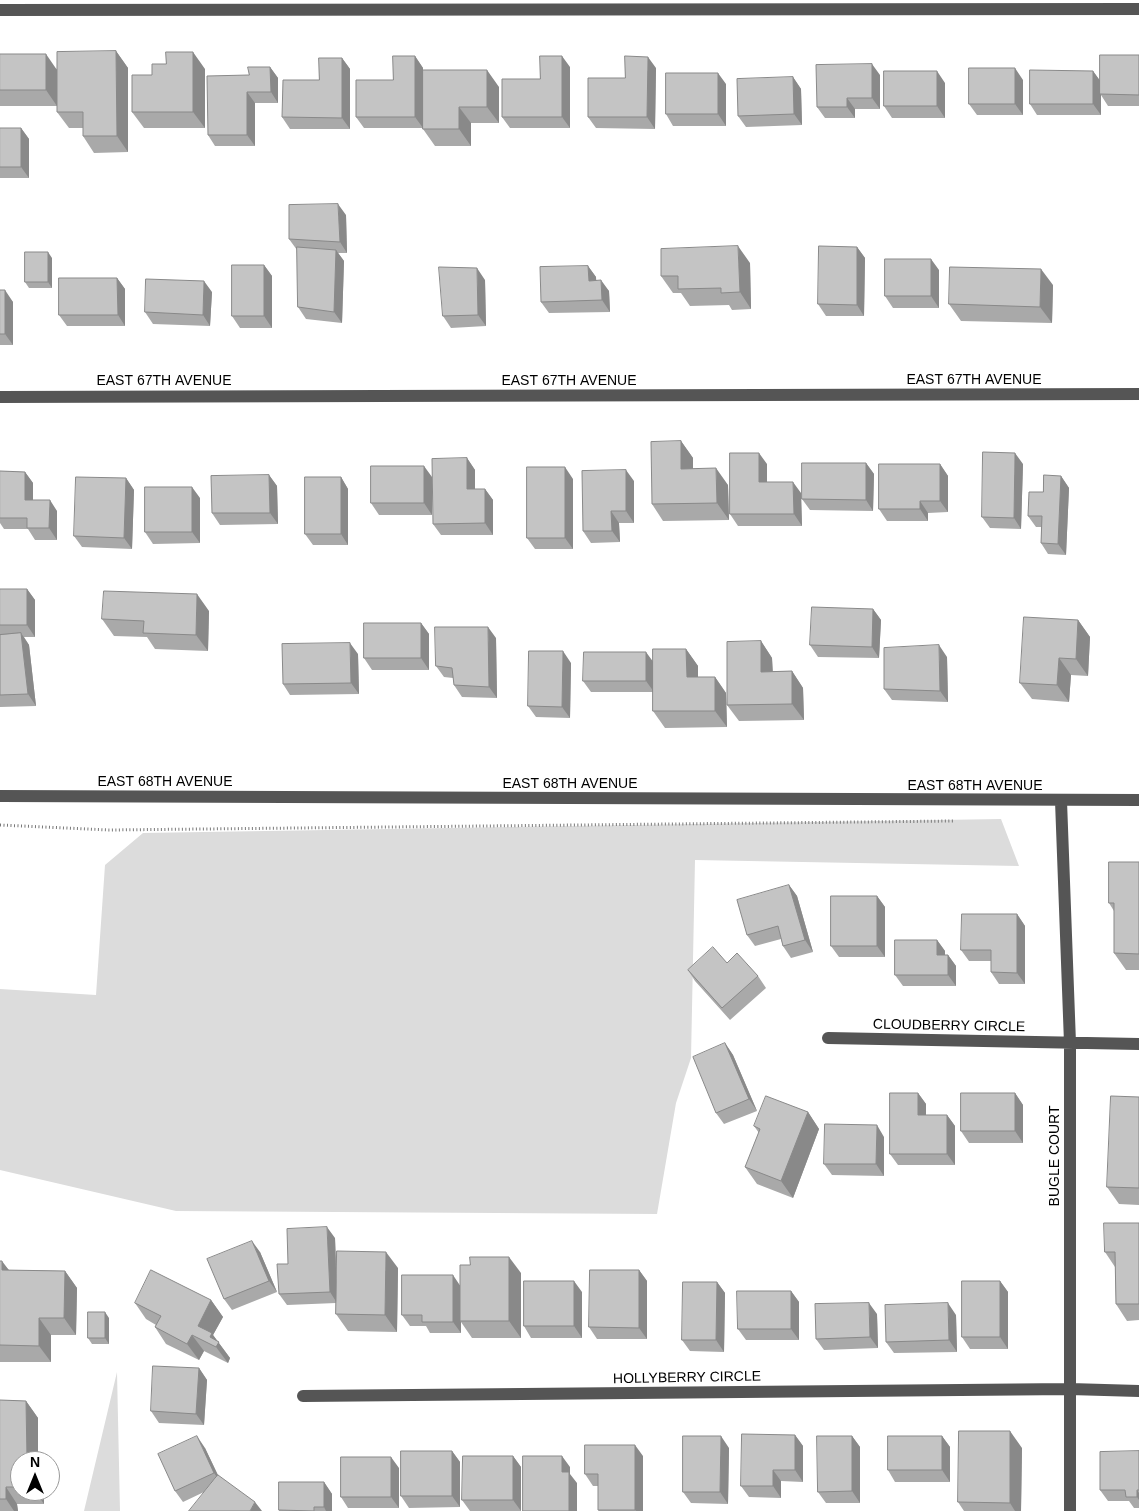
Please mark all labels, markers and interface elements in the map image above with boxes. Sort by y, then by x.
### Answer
street label: EAST 67TH AVENUE [906,372,1042,388]
street label: EAST 67TH AVENUE [96,373,232,389]
street label: EAST 67TH AVENUE [501,373,637,389]
street label: EAST 68TH AVENUE [97,774,233,790]
street label: EAST 68TH AVENUE [502,776,638,792]
street label: EAST 68TH AVENUE [907,778,1043,794]
street label: CLOUDBERRY CIRCLE [873,1016,1025,1036]
street label: BUGLE COURT [1047,1106,1063,1206]
street label: HOLLYBERRY CIRCLE [613,1368,761,1388]
north arrow [10,1451,60,1501]
text: N [30,1454,40,1470]

